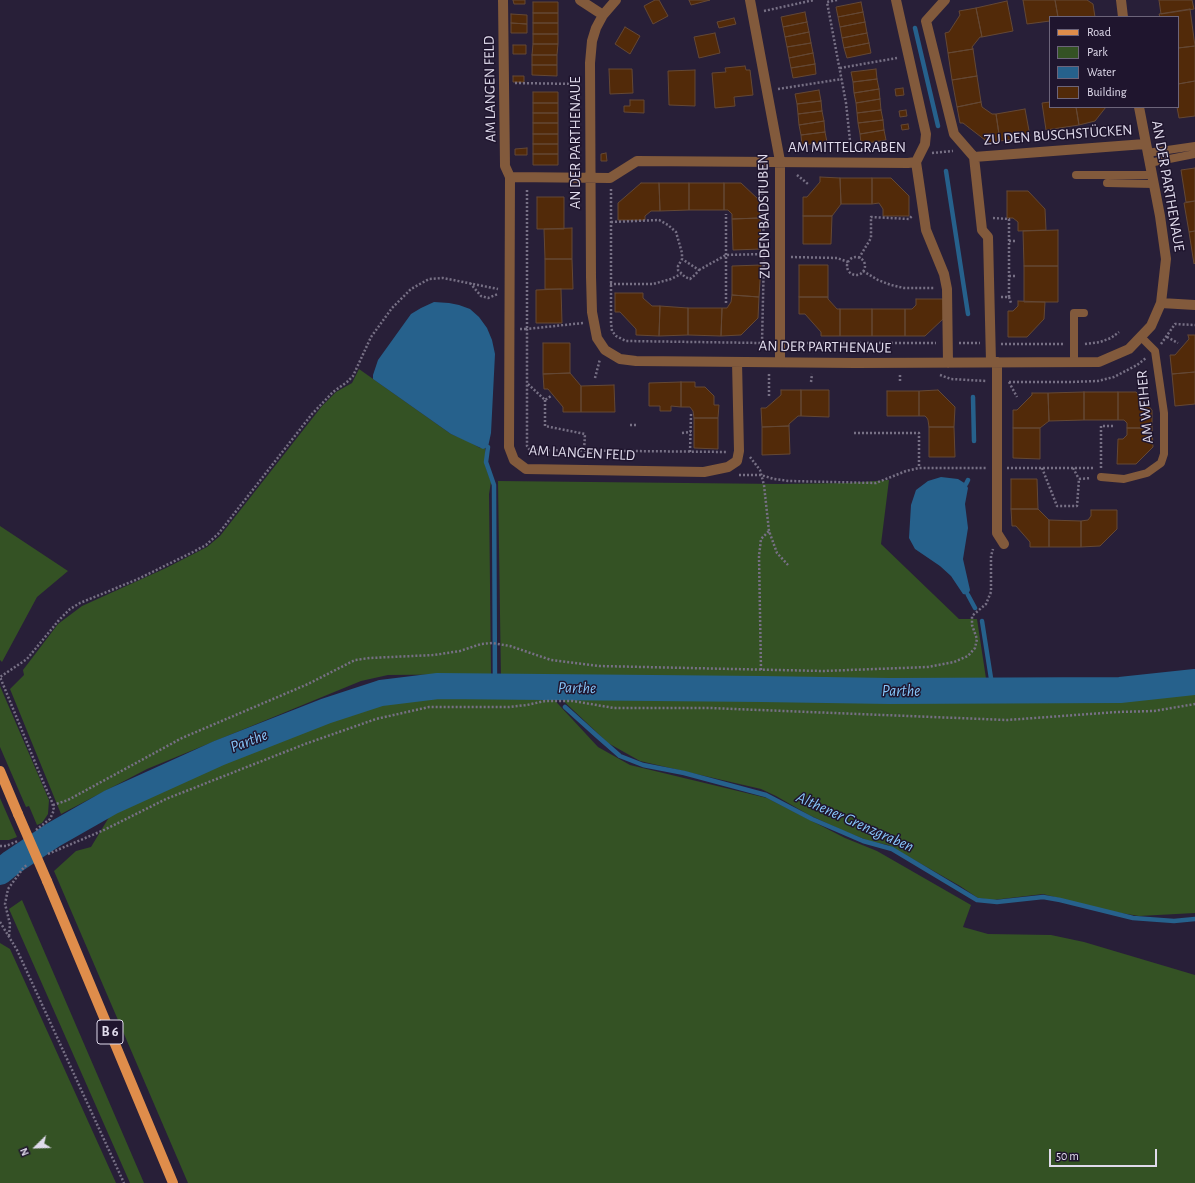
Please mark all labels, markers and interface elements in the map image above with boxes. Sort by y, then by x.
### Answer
legend [1049,16,1179,108]
text: Road [1087,26,1111,38]
street label: AM LANGEN FELD [480,36,500,142]
text: Park [1087,46,1108,58]
text: Water [1087,66,1116,78]
street label: AN DER PARTHENAUE [566,77,584,209]
text: Building [1087,86,1127,98]
street label: AN DER PARTHENAUE [1148,119,1188,253]
street label: ZU DEN BUSCHSTÜCKEN [983,121,1133,149]
street label: AM MITTELGRABEN [788,138,906,156]
street label: ZU DEN BADSTUBEN [754,153,774,279]
street label: AN DER PARTHENAUE [758,337,892,357]
street label: AM WEIHER [1133,370,1157,444]
street label: AM LANGEN FELD [528,441,636,465]
water label: Parthe [558,678,596,698]
water label: Parthe [882,681,920,701]
water label: Parthe [228,725,270,757]
water label: Althener Grenzgraben [793,788,917,856]
road number: B 6 [97,1020,123,1044]
north arrow [16,1127,56,1167]
scale bar [1051,1141,1159,1167]
text: N [18,1146,31,1158]
text: 50 m [1056,1150,1079,1162]

